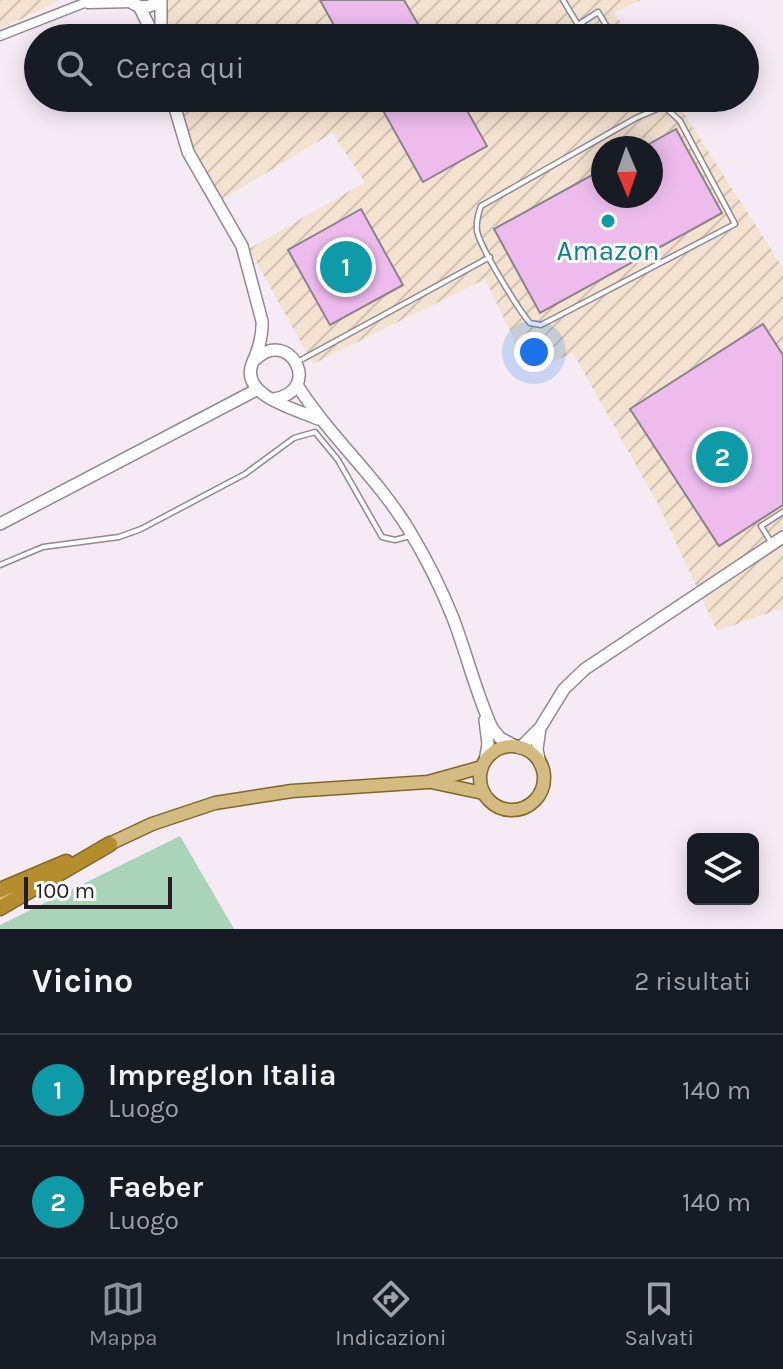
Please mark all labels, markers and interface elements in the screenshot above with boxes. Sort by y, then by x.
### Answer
search box [24,24,759,112]
icon: search [52,46,96,90]
text: Cerca qui [116,50,244,86]
north arrow [591,136,663,208]
marker: Amazon [599,212,617,230]
place label: Amazon [556,234,660,267]
pin: 1 [320,237,372,297]
your location [514,332,554,372]
pin: 2 [696,427,748,487]
map controls [687,833,759,905]
button: layers [687,833,759,905]
scale bar [24,873,172,909]
text: 100 m [36,878,95,904]
text: Vicino [32,961,133,1001]
text: 2 risultati [634,966,751,997]
text: Impreglon Italia [108,1057,336,1093]
text: 1 [53,1075,63,1106]
text: 140 m [682,1075,751,1106]
text: Luogo [108,1093,179,1124]
text: Faeber [108,1169,203,1205]
text: 2 [50,1187,66,1218]
text: 140 m [682,1187,751,1218]
text: Luogo [108,1205,179,1236]
tab: Mappa [89,1277,157,1351]
tab: Indicazioni [335,1277,447,1351]
tab: Salvati [624,1277,694,1351]

